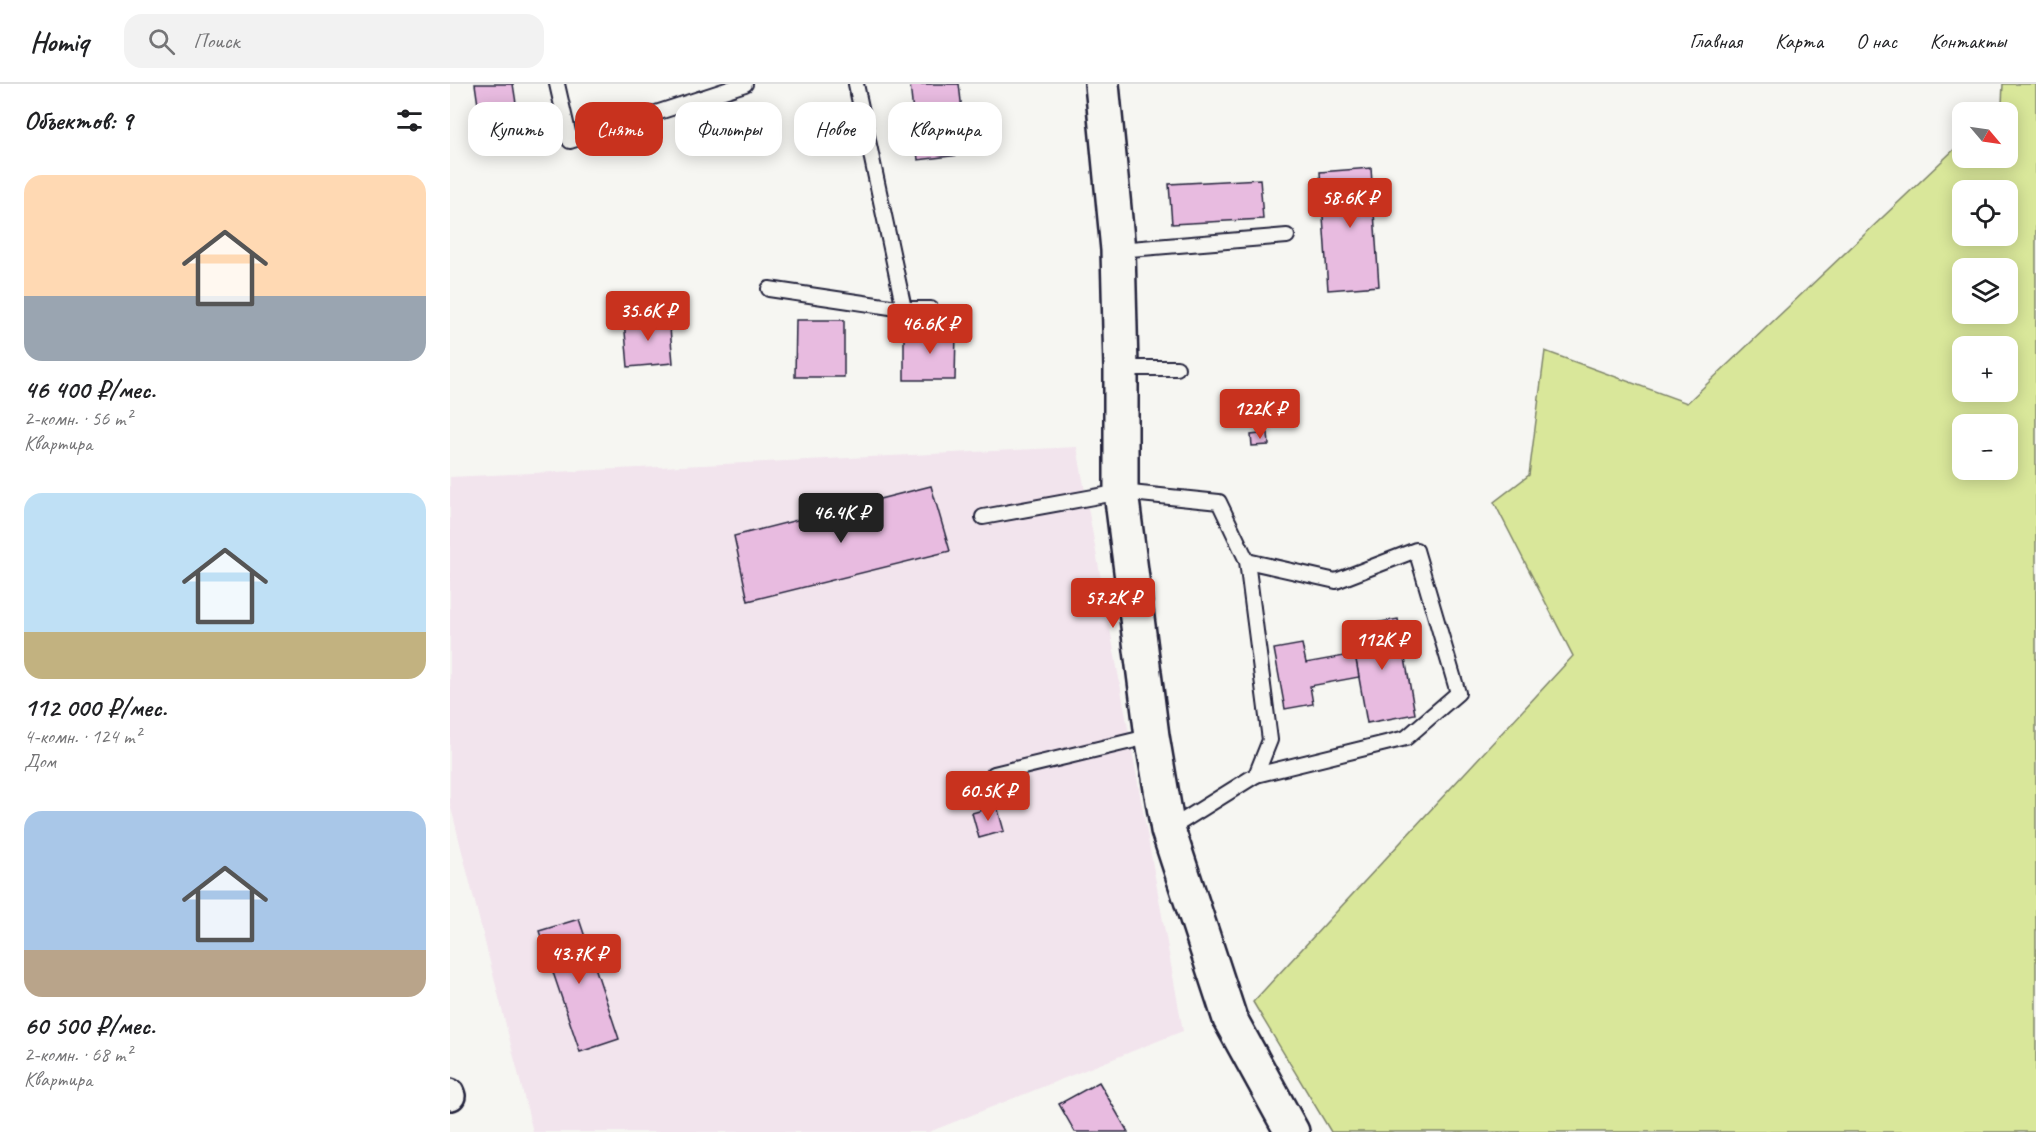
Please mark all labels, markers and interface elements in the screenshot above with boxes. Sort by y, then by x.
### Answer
search box [124,14,544,68]
text: Homiq [30,24,88,59]
icon: search [145,25,178,58]
text: Поиск [193,27,240,55]
text: Главная [1689,28,1742,54]
text: Карта [1775,28,1823,54]
text: О нас [1856,28,1897,54]
text: Контакты [1930,28,2006,54]
chip: Купить [468,102,563,156]
chip: Снять [575,102,663,156]
chip: Фильтры [675,102,782,156]
chip: Новое [794,102,876,156]
chip: Квартира [888,102,1002,156]
north arrow [1952,102,2018,168]
map controls [1952,102,2018,480]
text: Объектов: 9 [24,104,132,137]
icon: filters [393,104,426,137]
pin: 58.6K ₽ [1295,178,1405,229]
button: locate [1952,180,2018,246]
text: 58.6K ₽ [1322,185,1378,210]
icon: home [171,214,279,322]
button: layers [1952,258,2018,324]
pin: 35.6K ₽ [593,291,703,342]
text: 35.6K ₽ [620,298,676,323]
pin: 46.6K ₽ [875,304,985,355]
text: 46.6K ₽ [901,311,959,336]
button: + [1952,336,2018,402]
text: 46 400 ₽/мес. [24,373,155,406]
pin: 122K ₽ [1211,389,1309,440]
text: 122K ₽ [1234,396,1286,421]
text: 2-комн. · 56 m² [24,406,132,431]
button: − [1952,414,2018,480]
text: Квартира [24,431,92,456]
pin: 46.4K ₽ [786,493,896,544]
text: 46.4K ₽ [813,500,869,525]
icon: home [171,532,279,640]
pin: 57.2K ₽ [1058,578,1168,629]
text: 57.2K ₽ [1085,585,1141,610]
pin: 112K ₽ [1333,620,1431,671]
text: 112K ₽ [1356,627,1408,652]
text: 112 000 ₽/мес. [24,691,167,724]
text: 4-комн. · 124 m² [24,724,141,749]
text: Дом [24,749,56,774]
pin: 60.5K ₽ [933,771,1043,822]
text: 60.5K ₽ [960,778,1016,803]
icon: home [171,850,279,958]
pin: 43.7K ₽ [524,934,634,985]
text: 43.7K ₽ [551,941,607,966]
text: 60 500 ₽/мес. [24,1009,155,1042]
text: 2-комн. · 68 m² [24,1042,132,1067]
text: Квартира [24,1067,92,1092]

